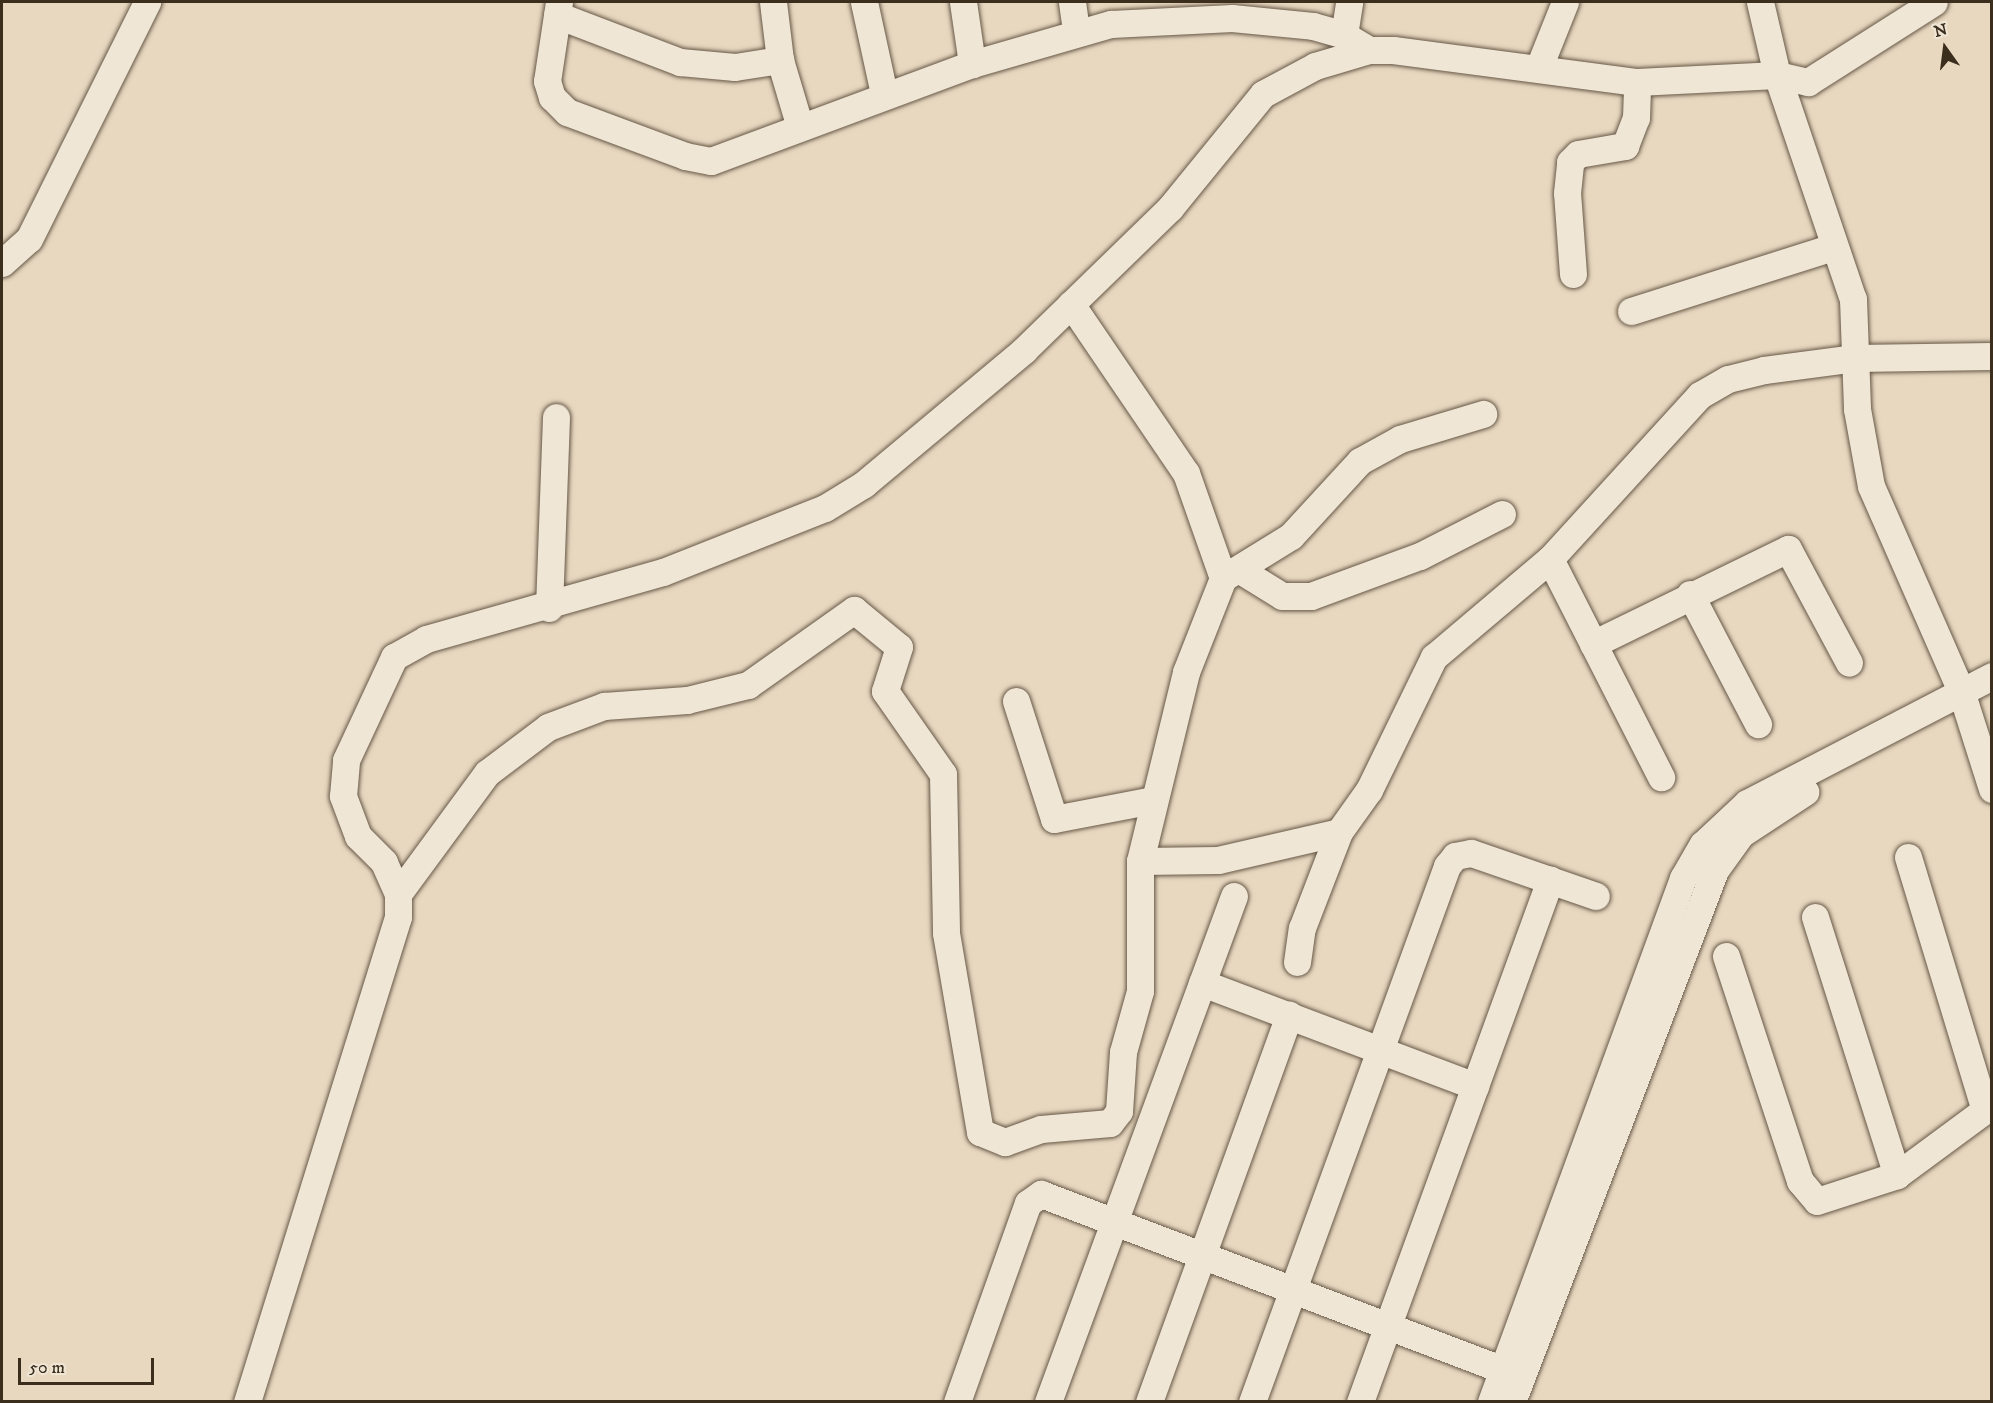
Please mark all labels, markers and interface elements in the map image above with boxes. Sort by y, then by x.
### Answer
north arrow [1915,18,1975,78]
text: N [1932,19,1949,42]
scale bar [21,1346,158,1384]
text: 50 m [29,1357,65,1379]

